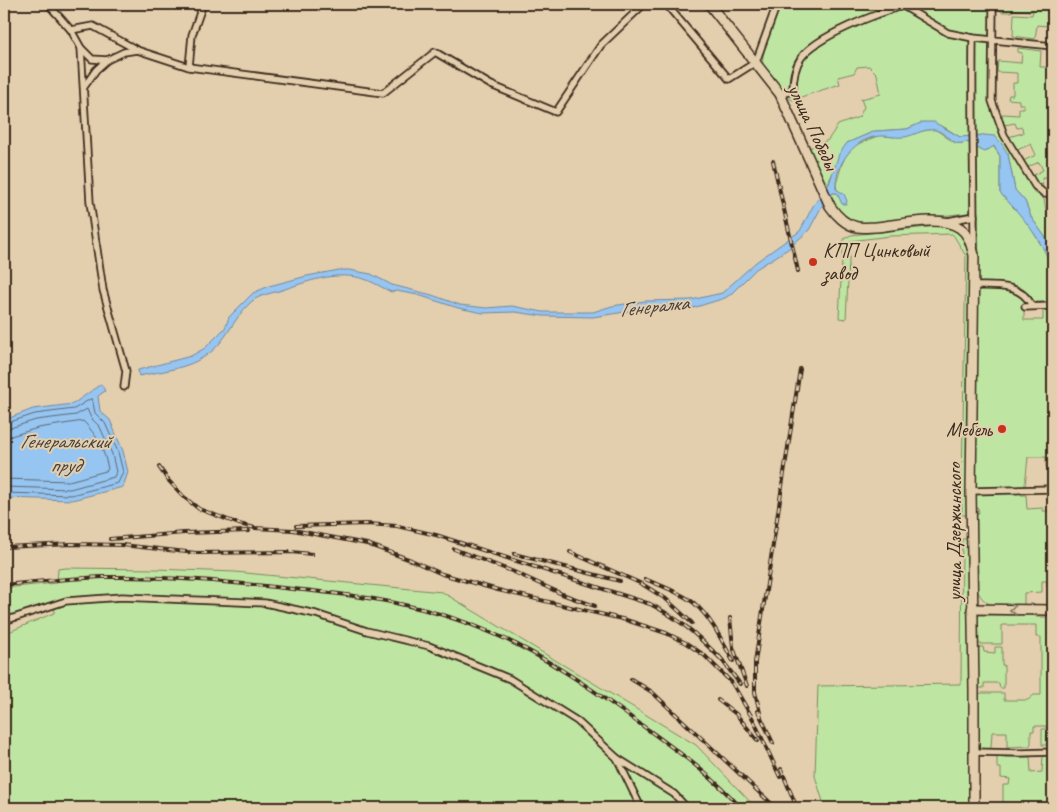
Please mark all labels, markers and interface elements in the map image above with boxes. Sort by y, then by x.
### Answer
street label: улица Победы [782,79,844,175]
place label: КПП Цинковый завод [820,238,932,287]
marker: КПП Цинковый завод [807,256,819,268]
water label: Генералка [618,289,692,323]
place label: Мебель [946,417,994,442]
marker: Мебель [996,423,1008,435]
water label: Генеральский пруд [20,428,115,478]
street label: улица Дзержинского [942,462,967,602]
one-way arrow [1008,605,1016,615]

